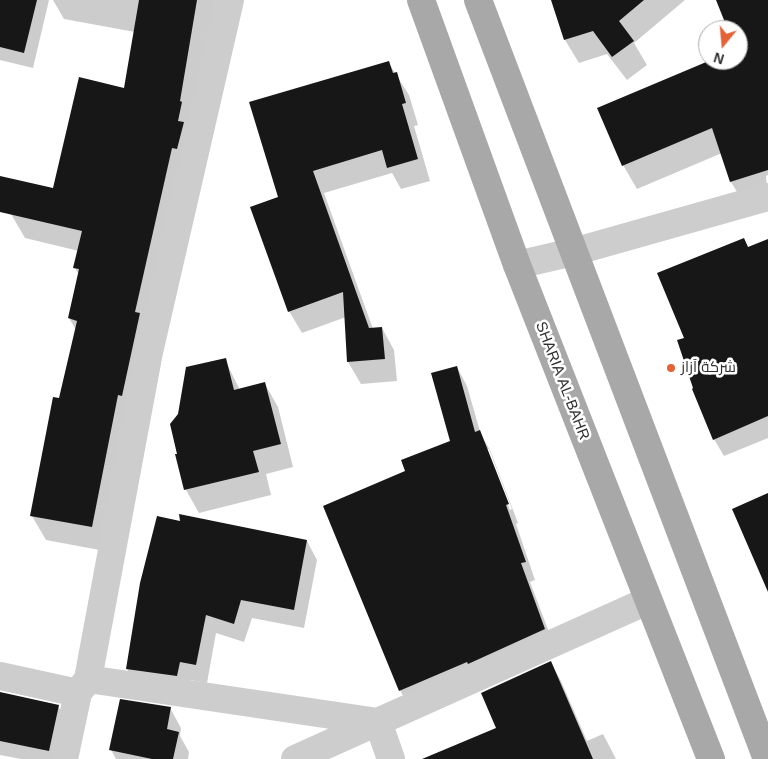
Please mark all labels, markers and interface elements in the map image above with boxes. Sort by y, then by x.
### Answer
north arrow [698,20,748,70]
text: N [712,49,726,68]
street label: SHARIA AL-BAHR [531,319,593,443]
place label: شركة آزاز [681,359,736,377]
marker: شركة آزاز [665,362,677,374]

